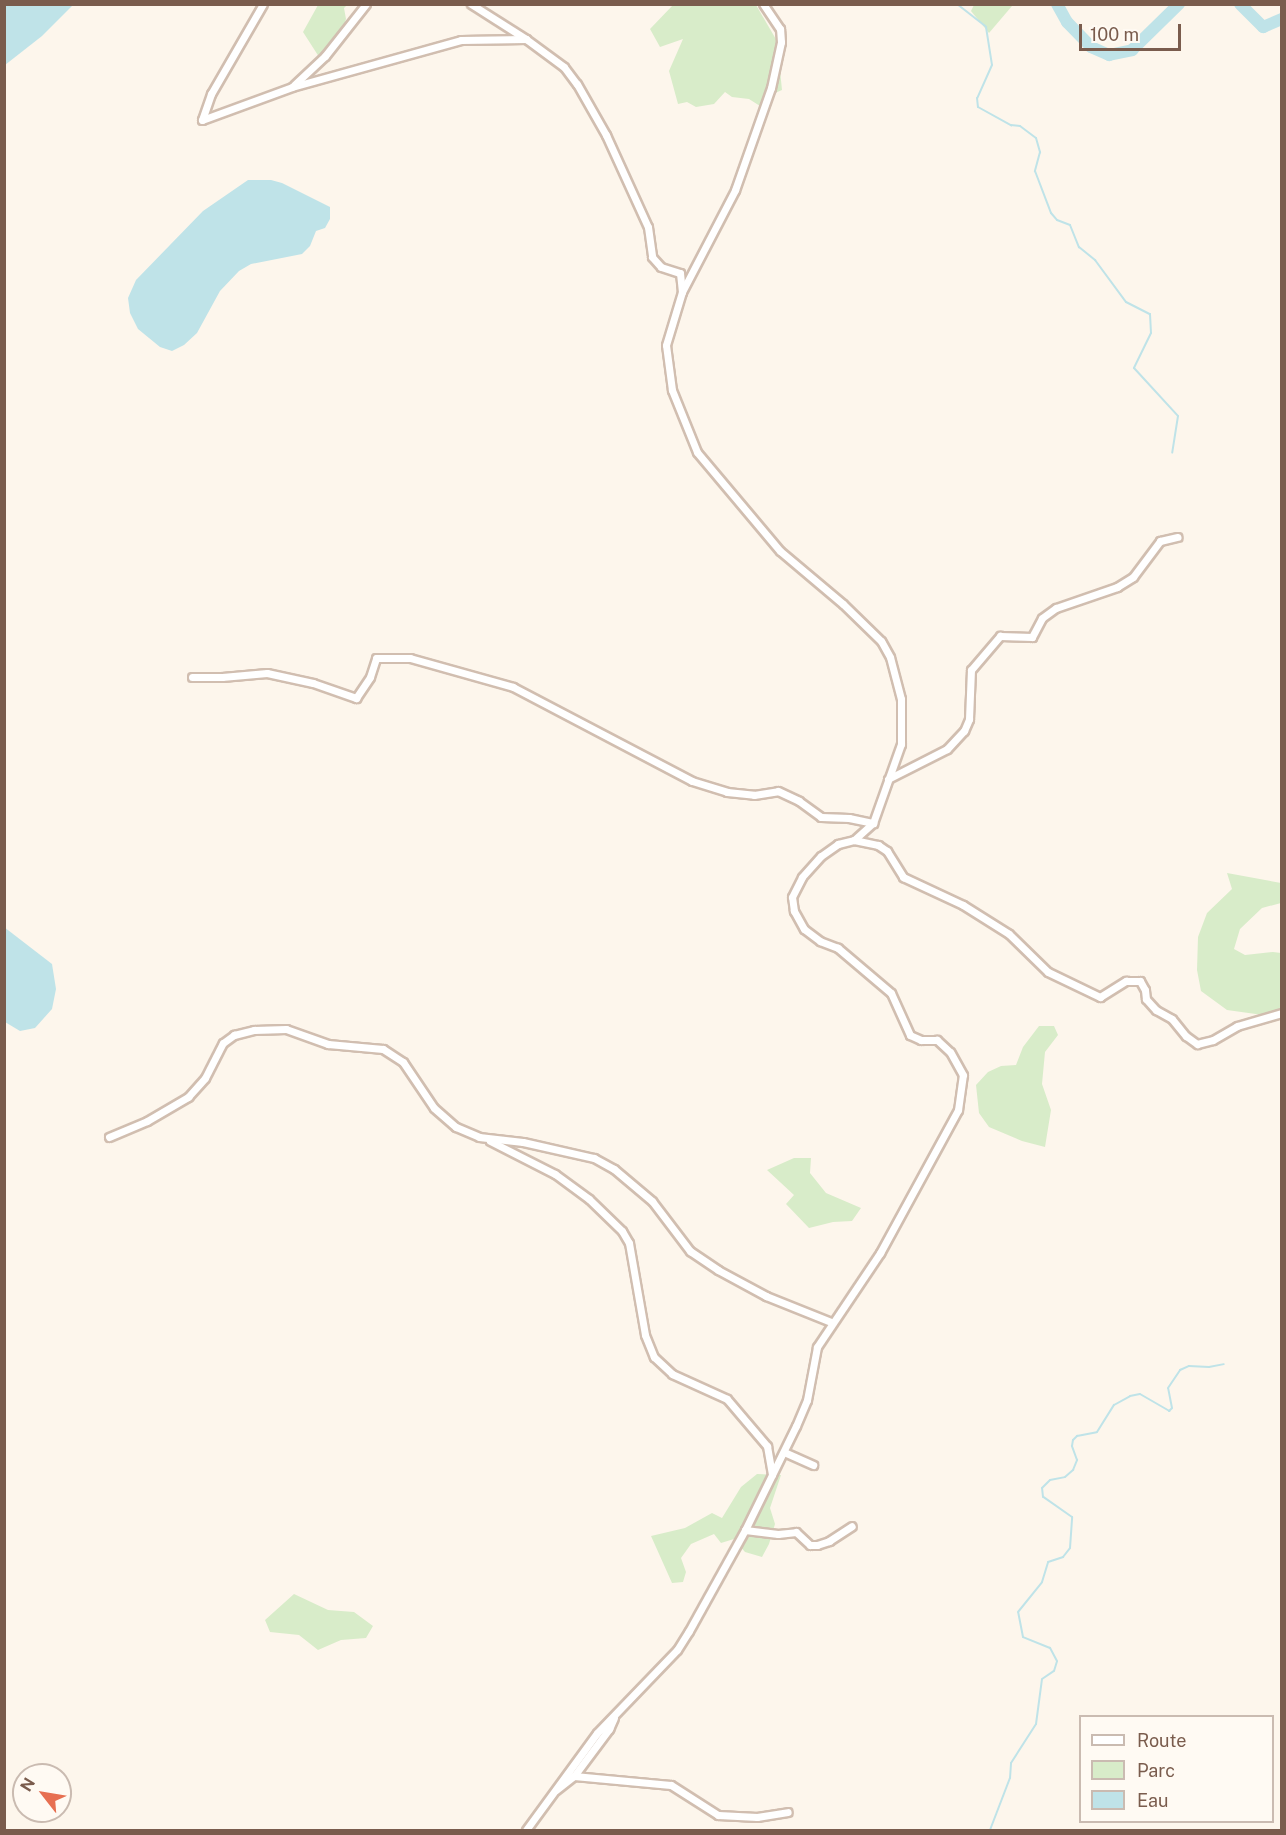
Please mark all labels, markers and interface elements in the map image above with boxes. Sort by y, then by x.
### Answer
scale bar [1082,12,1184,50]
text: 100 m [1090,24,1139,45]
legend [1079,1715,1274,1823]
text: Route [1137,1730,1186,1751]
text: Parc [1137,1760,1175,1781]
north arrow [12,1763,72,1823]
text: N [16,1774,39,1795]
text: Eau [1137,1790,1168,1811]

